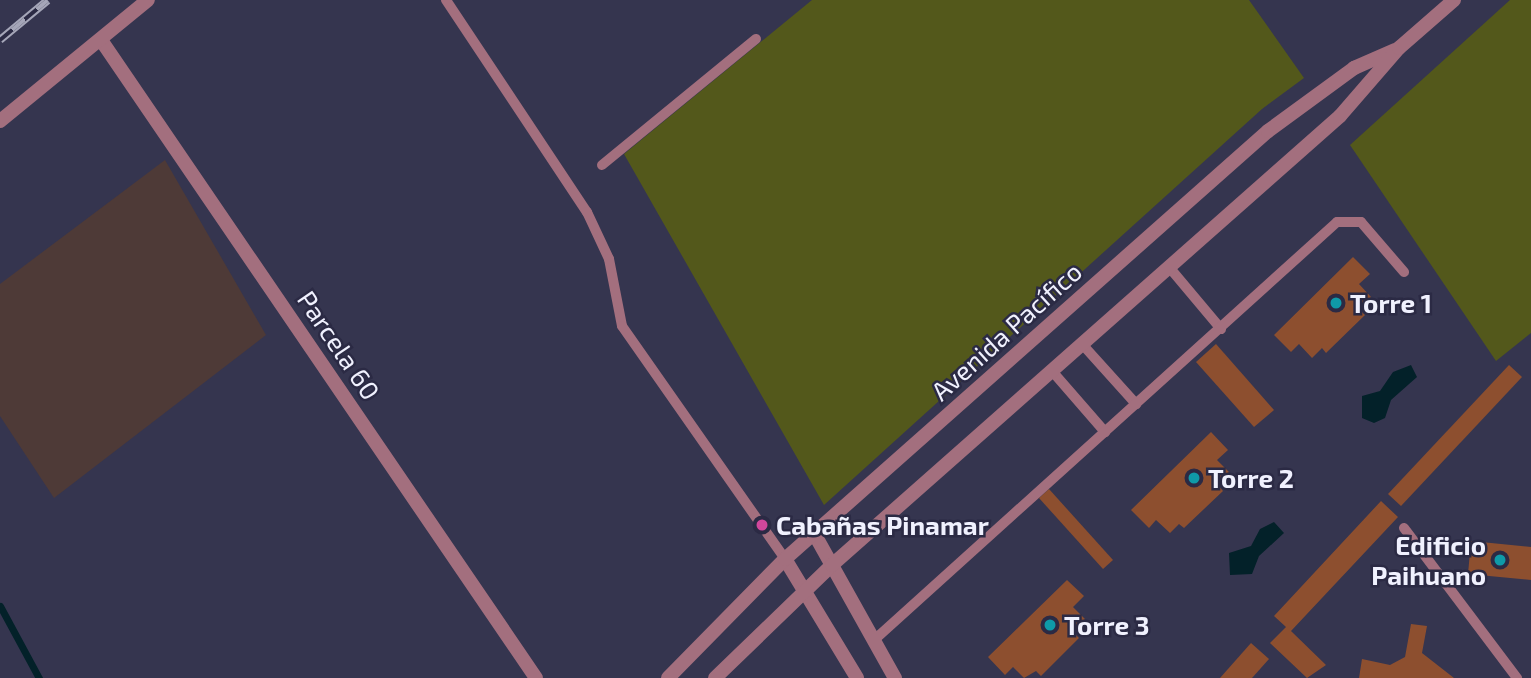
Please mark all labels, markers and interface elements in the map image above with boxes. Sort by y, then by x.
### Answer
street label: Avenida Pacífico [924,255,1088,407]
street label: Parcela 60 [291,285,387,405]
place label: Torre 1 [1350,287,1432,319]
marker: Torre 1 [1328,295,1344,311]
place label: Torre 2 [1208,462,1294,494]
marker: Torre 2 [1186,470,1202,486]
place label: Cabañas Pinamar [776,509,989,541]
marker: Cabañas Pinamar [754,517,770,533]
place label: Edificio Paihuano [1371,529,1486,590]
marker: Edificio Paihuano [1492,552,1508,568]
place label: Torre 3 [1064,609,1149,641]
marker: Torre 3 [1042,617,1058,633]

